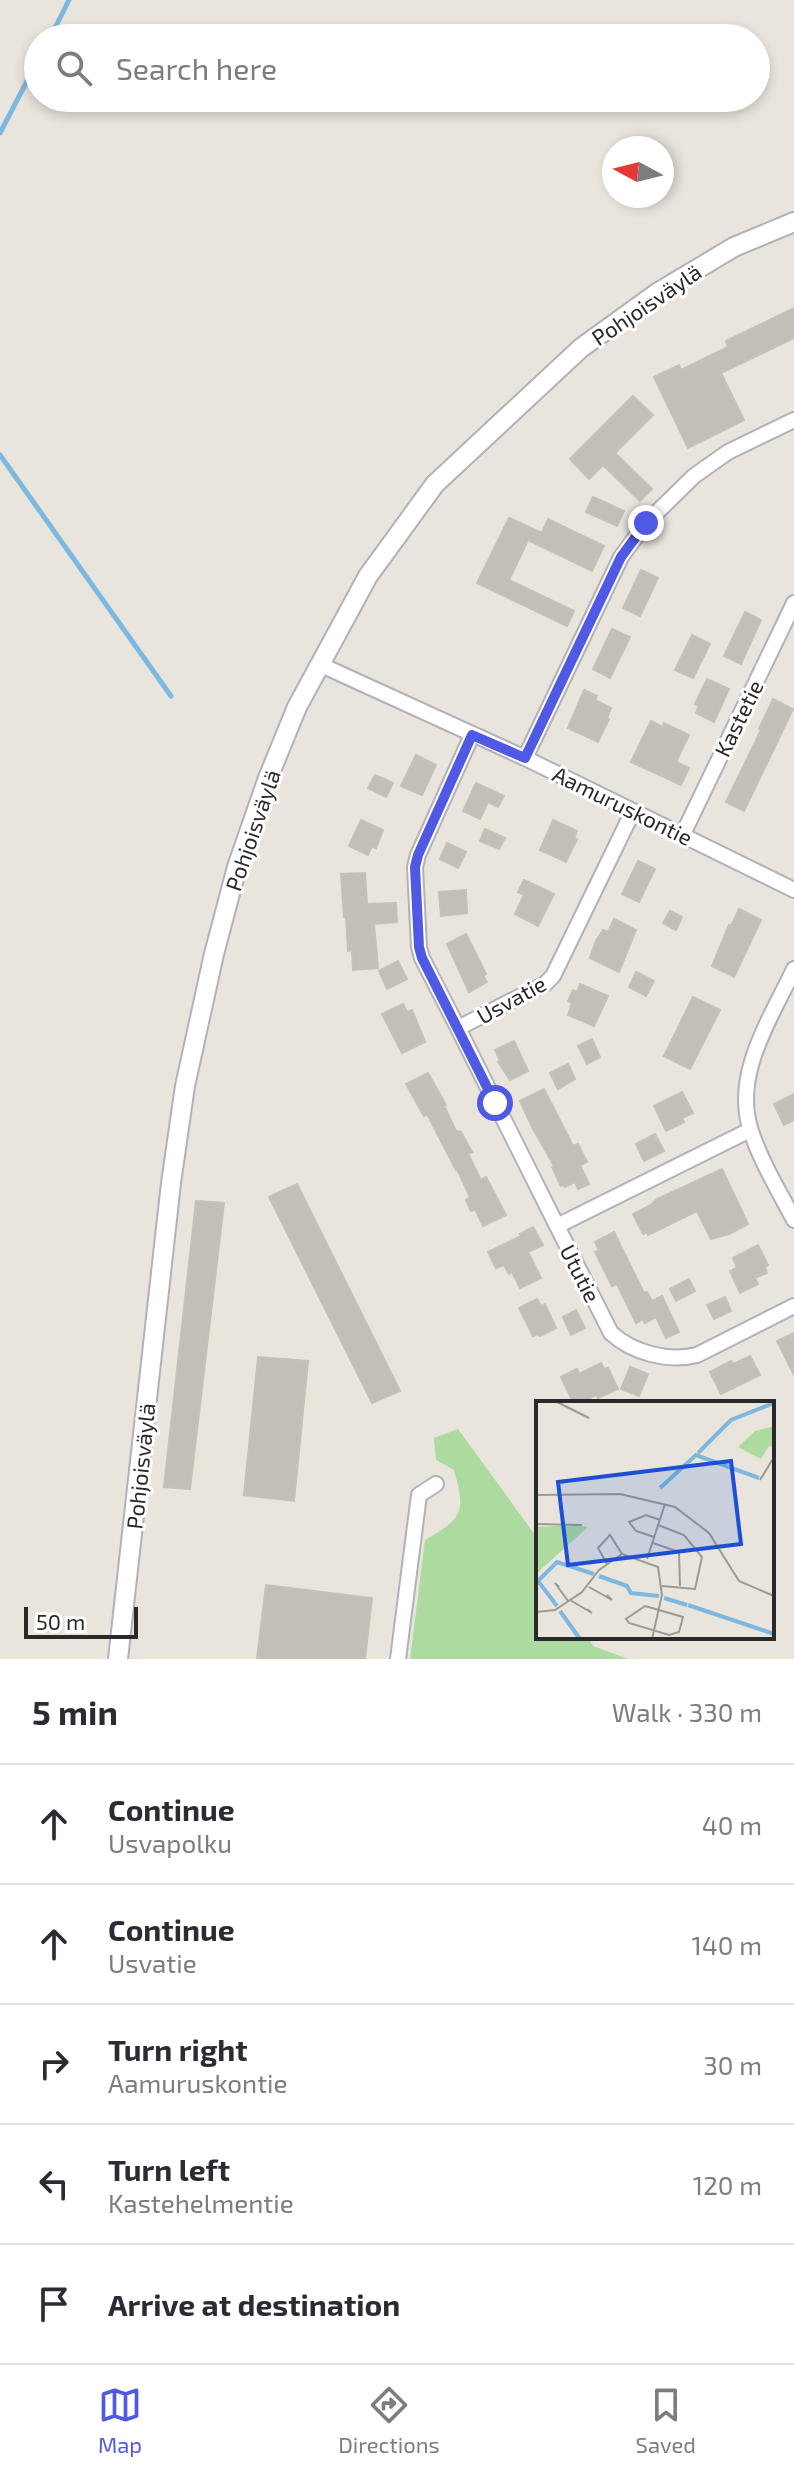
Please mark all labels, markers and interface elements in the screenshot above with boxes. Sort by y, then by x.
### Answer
search box [24,24,770,112]
icon: search [52,46,96,90]
text: Search here [116,50,277,86]
north arrow [602,136,674,208]
street label: Pohjoisväylä [586,258,706,351]
route end [628,505,664,541]
street label: Kastetie [708,675,768,761]
street label: Aamuruskontie [549,760,697,850]
street label: Pohjoisväylä [219,766,286,894]
street label: Usvatie [472,969,550,1029]
route start [477,1085,513,1121]
street label: Ututie [556,1240,606,1306]
inset map [536,1401,774,1639]
street label: Pohjoisväylä [120,1402,161,1530]
scale bar [24,1603,138,1639]
text: 50 m [36,1608,85,1634]
text: 5 min [32,1691,118,1732]
text: Walk · 330 m [612,1696,762,1727]
text: Continue [108,1791,235,1827]
icon: ahead [32,1802,76,1846]
text: 40 m [702,1809,762,1840]
text: Usvapolku [108,1827,232,1858]
text: Continue [108,1911,235,1947]
icon: ahead [32,1922,76,1966]
text: 140 m [691,1929,762,1960]
text: Usvatie [108,1947,197,1978]
text: Turn right [108,2031,248,2067]
icon: right [32,2042,76,2086]
text: 30 m [703,2049,762,2080]
text: Aamuruskontie [108,2067,288,2098]
text: Turn left [108,2151,230,2187]
icon: left [32,2162,76,2206]
text: 120 m [693,2169,762,2200]
text: Kastehelmentie [108,2187,294,2218]
icon: arrive [32,2282,76,2326]
text: Arrive at destination [108,2286,400,2322]
tab: Map [98,2383,142,2457]
tab: Directions [338,2383,440,2457]
tab: Saved [636,2383,696,2457]

